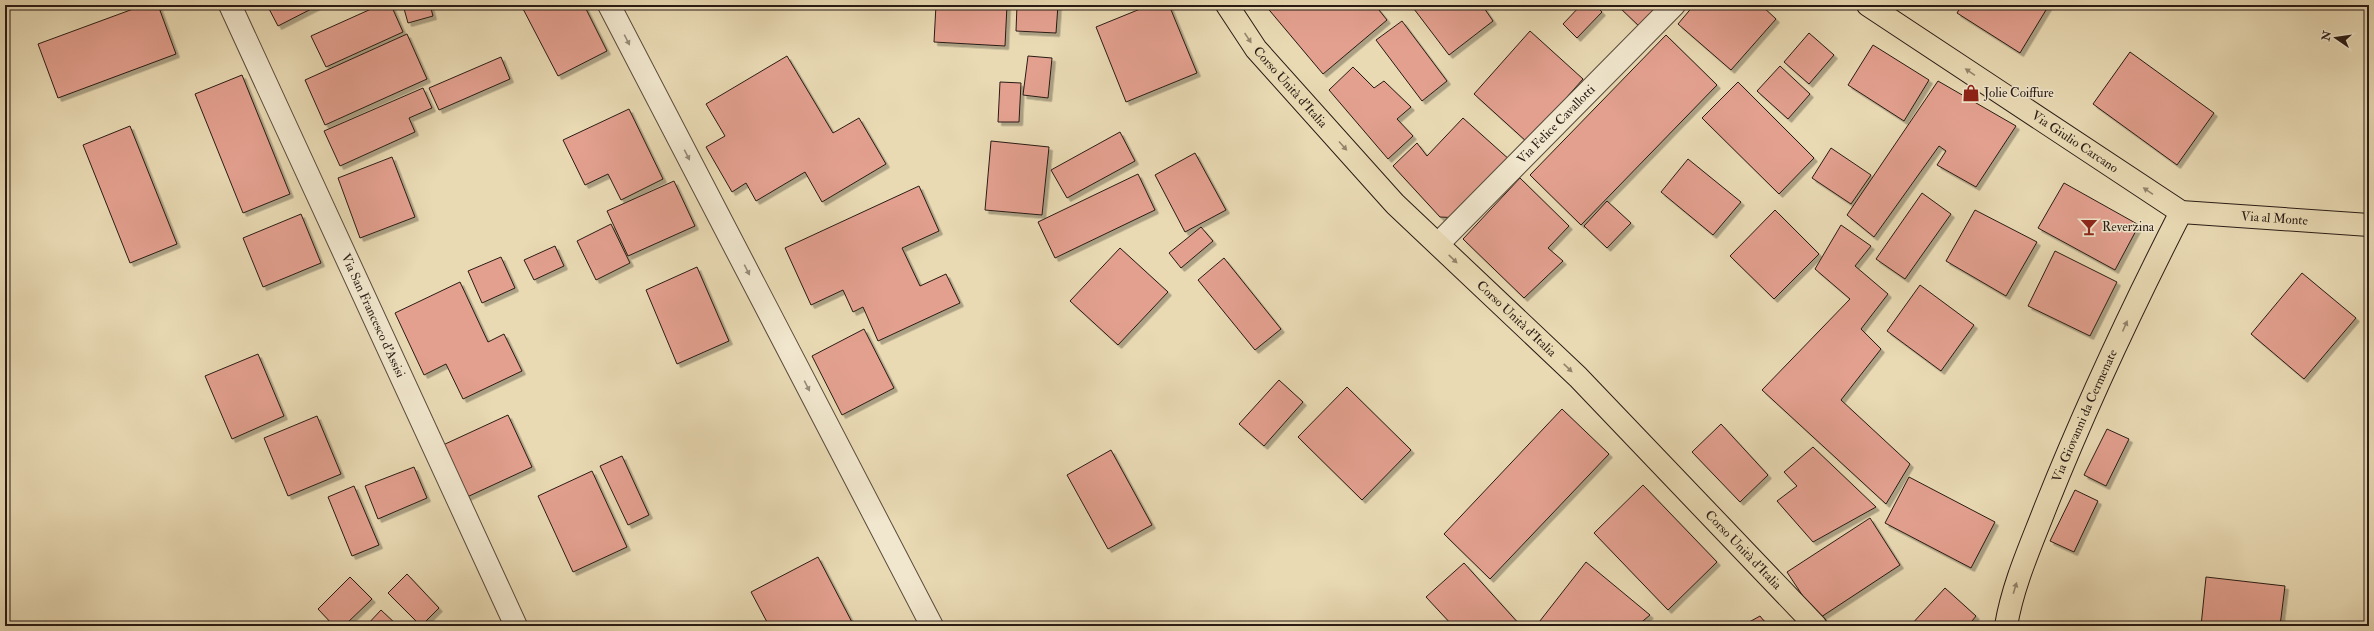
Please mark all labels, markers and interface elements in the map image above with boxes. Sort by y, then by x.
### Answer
north arrow [2316,18,2356,58]
text: N [2319,28,2334,43]
one-way arrow [1244,32,1252,43]
one-way arrow [624,34,630,45]
street label: Corso Unità d'Italia [1250,43,1331,132]
one-way arrow [1964,69,1976,76]
street label: Via Felice Cavallotti [1514,81,1599,167]
shop icon: Jolie Coiffure [1961,83,1981,103]
place label: Jolie Coiffure [1983,85,2054,101]
street label: Via Giulio Carcano [2028,107,2121,176]
one-way arrow [1338,141,1347,150]
one-way arrow [684,149,690,161]
one-way arrow [2143,187,2154,194]
street label: Via al Monte [2241,208,2309,229]
bar icon: Reverzina [2079,217,2099,237]
place label: Reverzina [2102,219,2155,235]
street label: Via San Francesco d'Assisi [338,251,409,381]
one-way arrow [1448,254,1458,264]
one-way arrow [744,264,750,276]
street label: Corso Unità d'Italia [1473,277,1560,361]
one-way arrow [2122,321,2128,332]
street label: Via Giovanni da Cermenate [2049,346,2121,484]
one-way arrow [1563,363,1573,373]
one-way arrow [804,380,810,391]
street label: Corso Unità d'Italia [1702,507,1785,593]
one-way arrow [2012,582,2018,594]

